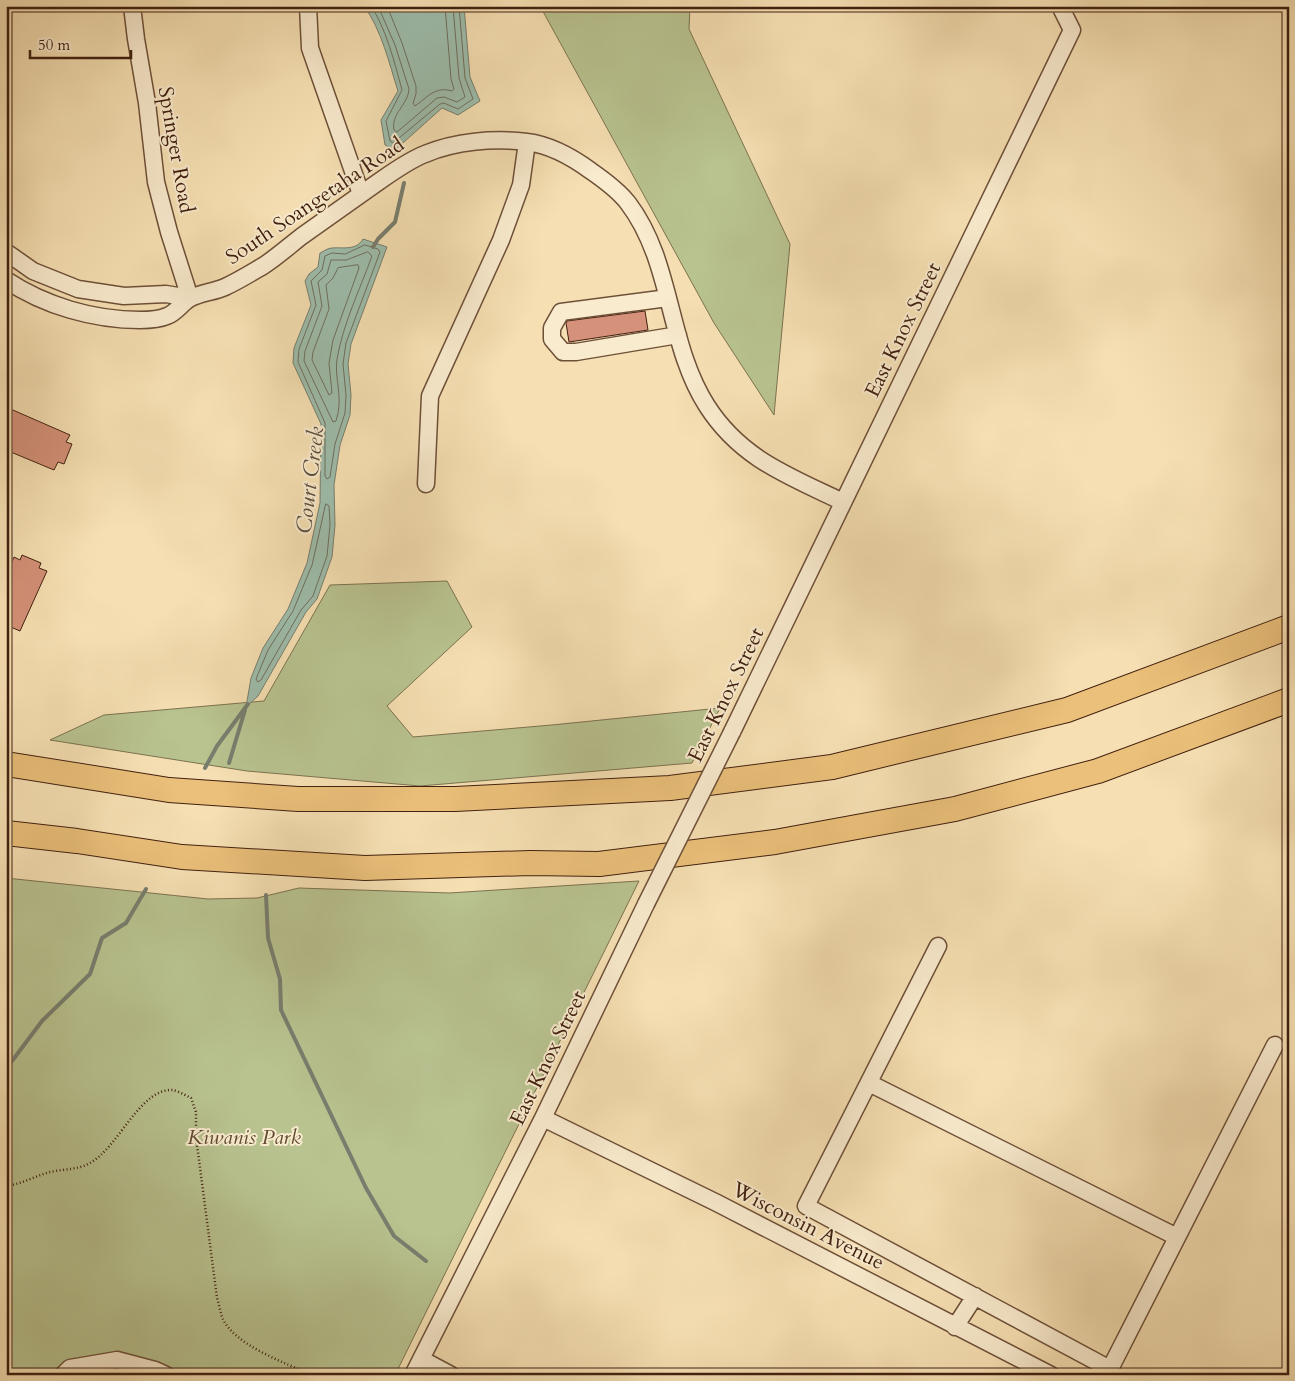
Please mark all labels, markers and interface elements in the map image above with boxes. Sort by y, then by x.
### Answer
scale bar [30,28,131,60]
text: 50 m [38,35,70,55]
street label: Springer Road [151,84,201,216]
street label: South Soangetaha Road [220,130,410,272]
street label: East Knox Street [858,257,948,402]
water label: Court Creek [289,425,331,535]
street label: East Knox Street [681,622,771,767]
street label: East Knox Street [503,985,593,1130]
park label: Kiwanis Park [187,1123,301,1152]
street label: Wisconsin Avenue [726,1175,889,1277]

